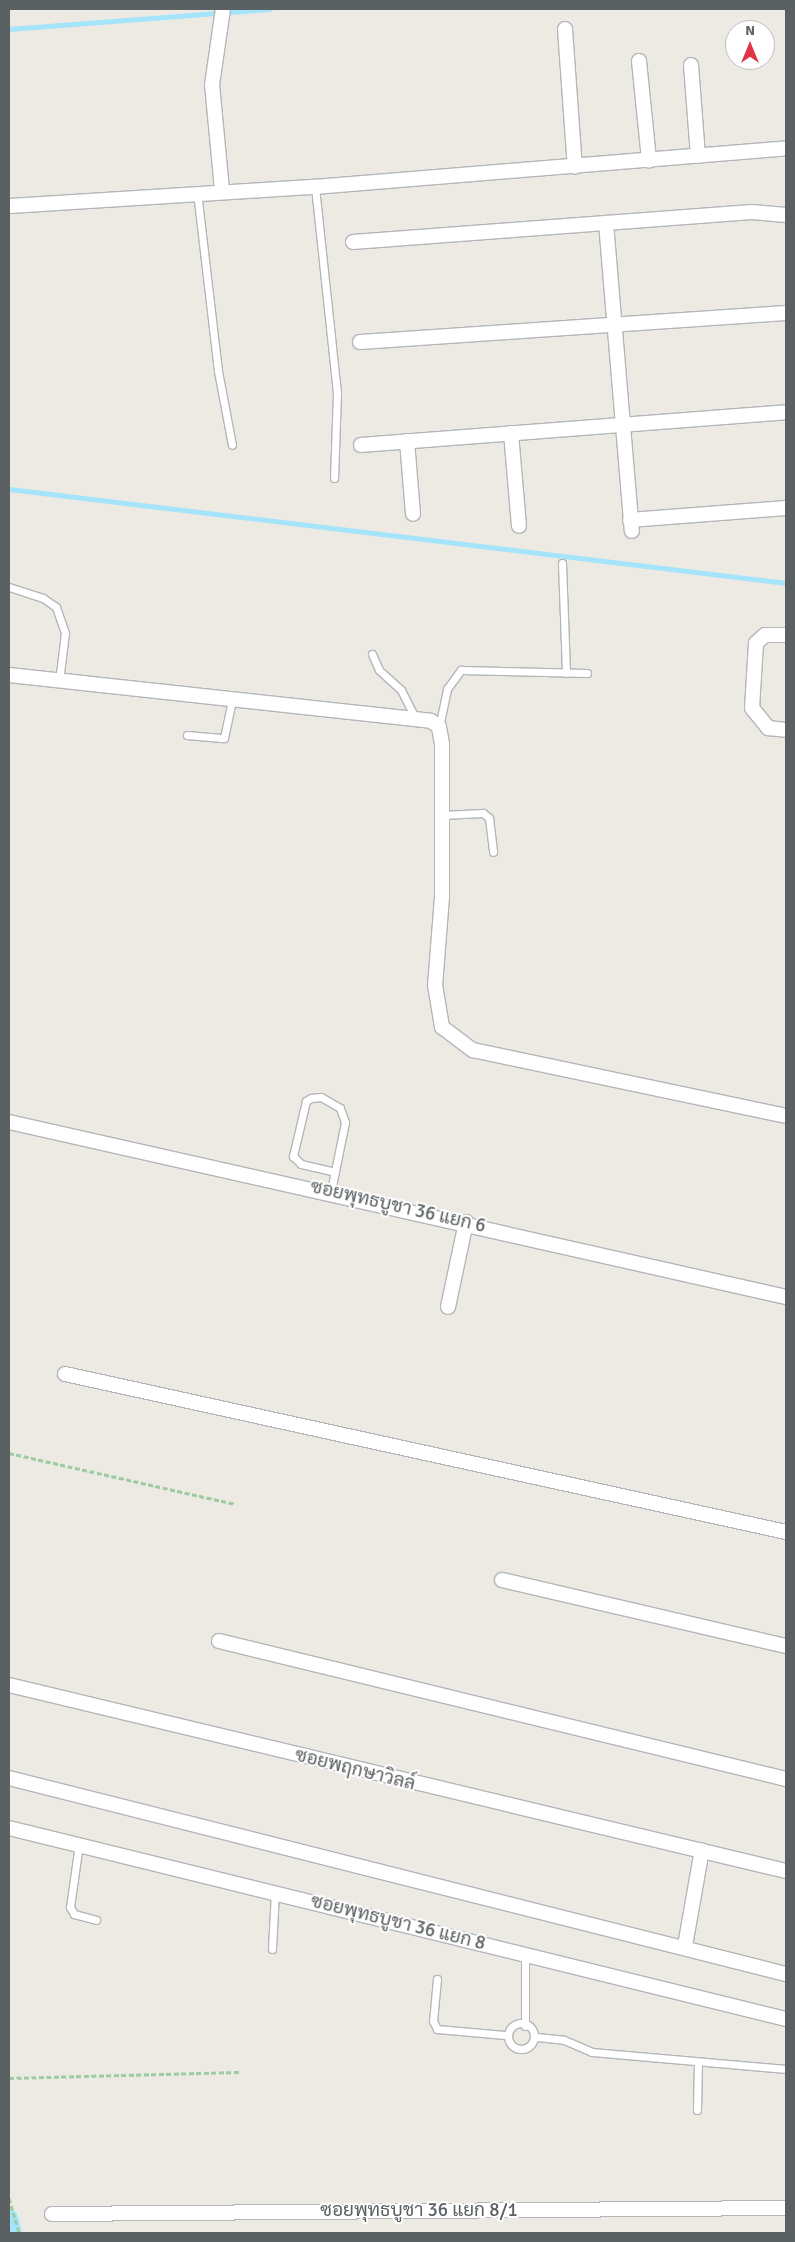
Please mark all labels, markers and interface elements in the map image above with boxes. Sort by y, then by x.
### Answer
north arrow [725,20,775,70]
text: N [745,22,755,39]
street label: ซอยพุทธบูชา 36 แยก 6 [308,1176,488,1238]
street label: ซอยพฤกษาวิลล์ [292,1744,418,1796]
street label: ซอยพุทธบูชา 36 แยก 8 [308,1890,488,1956]
street label: ซอยพุทธบูชา 36 แยก 8/1 [320,2200,518,2222]

